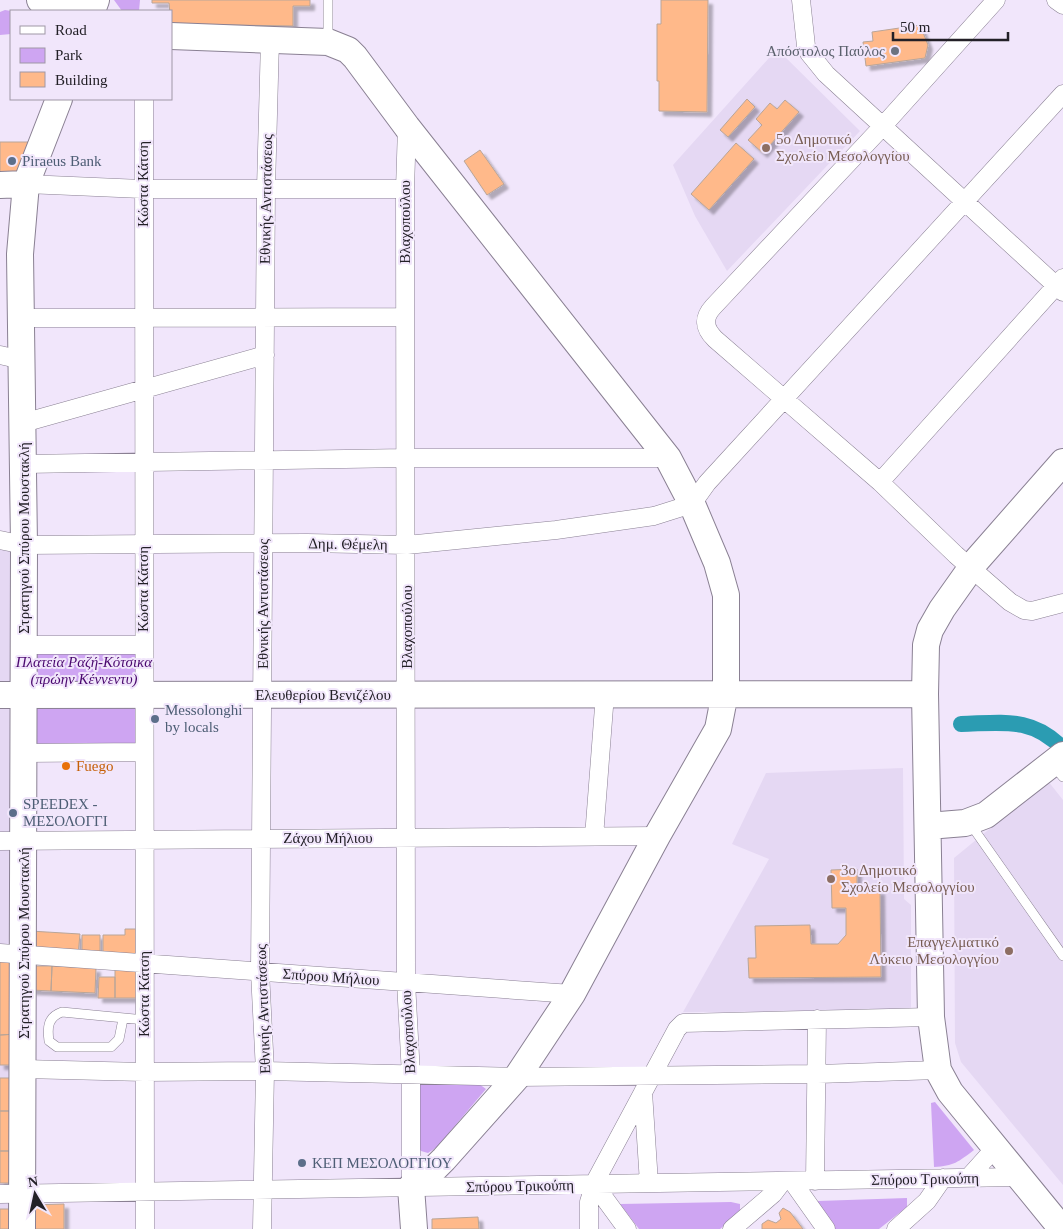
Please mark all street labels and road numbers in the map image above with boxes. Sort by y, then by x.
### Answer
street label: Εθνικής Αντιστάσεως [257,134,275,264]
street label: Κώστα Κάτση [135,141,151,227]
street label: Βλαχοπούλου [397,180,413,264]
street label: Στρατηγού Σπύρου Μουστακλή [16,442,32,634]
street label: Δημ. Θέμελη [308,535,388,553]
street label: Εθνικής Αντιστάσεως [255,539,271,669]
street label: Κώστα Κάτση [135,546,151,632]
street label: Βλαχοπούλου [399,585,415,669]
street label: Ελευθερίου Βενιζέλου [255,687,391,703]
street label: Ζάχου Μήλιου [283,830,373,846]
street label: Στρατηγού Σπύρου Μουστακλή [16,847,32,1039]
street label: Εθνικής Αντιστάσεως [253,944,273,1074]
street label: Κώστα Κάτση [136,951,152,1037]
street label: Σπύρου Μήλιου [282,966,380,988]
street label: Βλαχοπούλου [398,990,418,1074]
street label: Σπύρου Τρικούπη [871,1170,979,1188]
street label: Σπύρου Τρικούπη [466,1177,574,1195]

